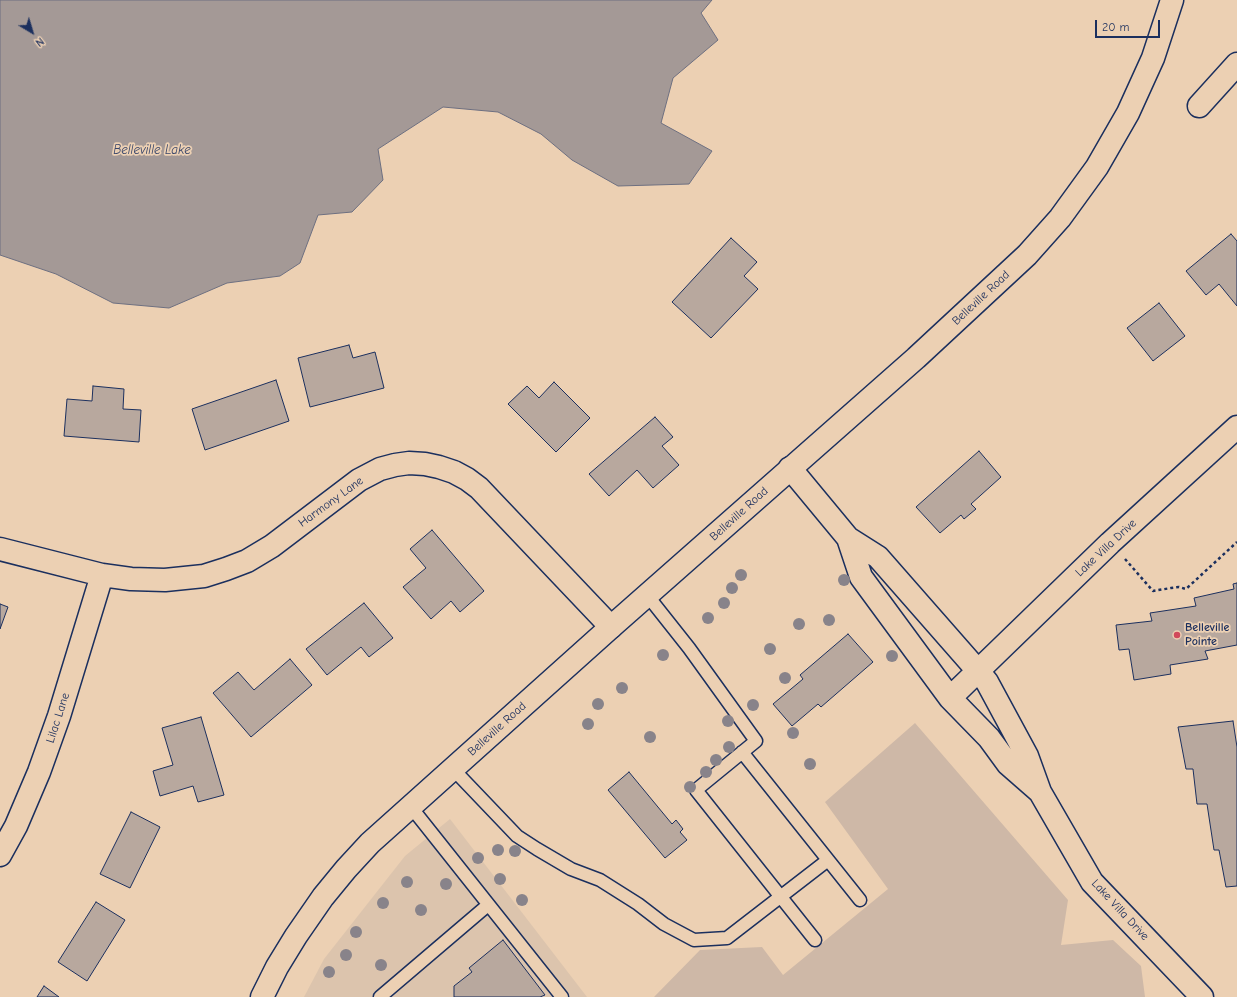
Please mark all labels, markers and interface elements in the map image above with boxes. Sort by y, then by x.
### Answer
north arrow [12,12,52,52]
scale bar [1097,12,1162,38]
text: 20 m [1102,20,1130,34]
text: N [33,35,47,49]
water label: Belleville Lake [113,142,191,158]
street label: Belleville Road [949,268,1013,328]
street label: Harmony Lane [296,474,366,530]
street label: Belleville Road [707,484,771,544]
street label: Lake Villa Drive [1073,516,1139,580]
place label: Belleville Pointe [1185,621,1229,649]
marker: Belleville Pointe [1172,630,1182,640]
street label: Lilac Lane [43,691,73,745]
street label: Belleville Road [465,699,529,759]
street label: Lake Villa Drive [1088,877,1152,943]

